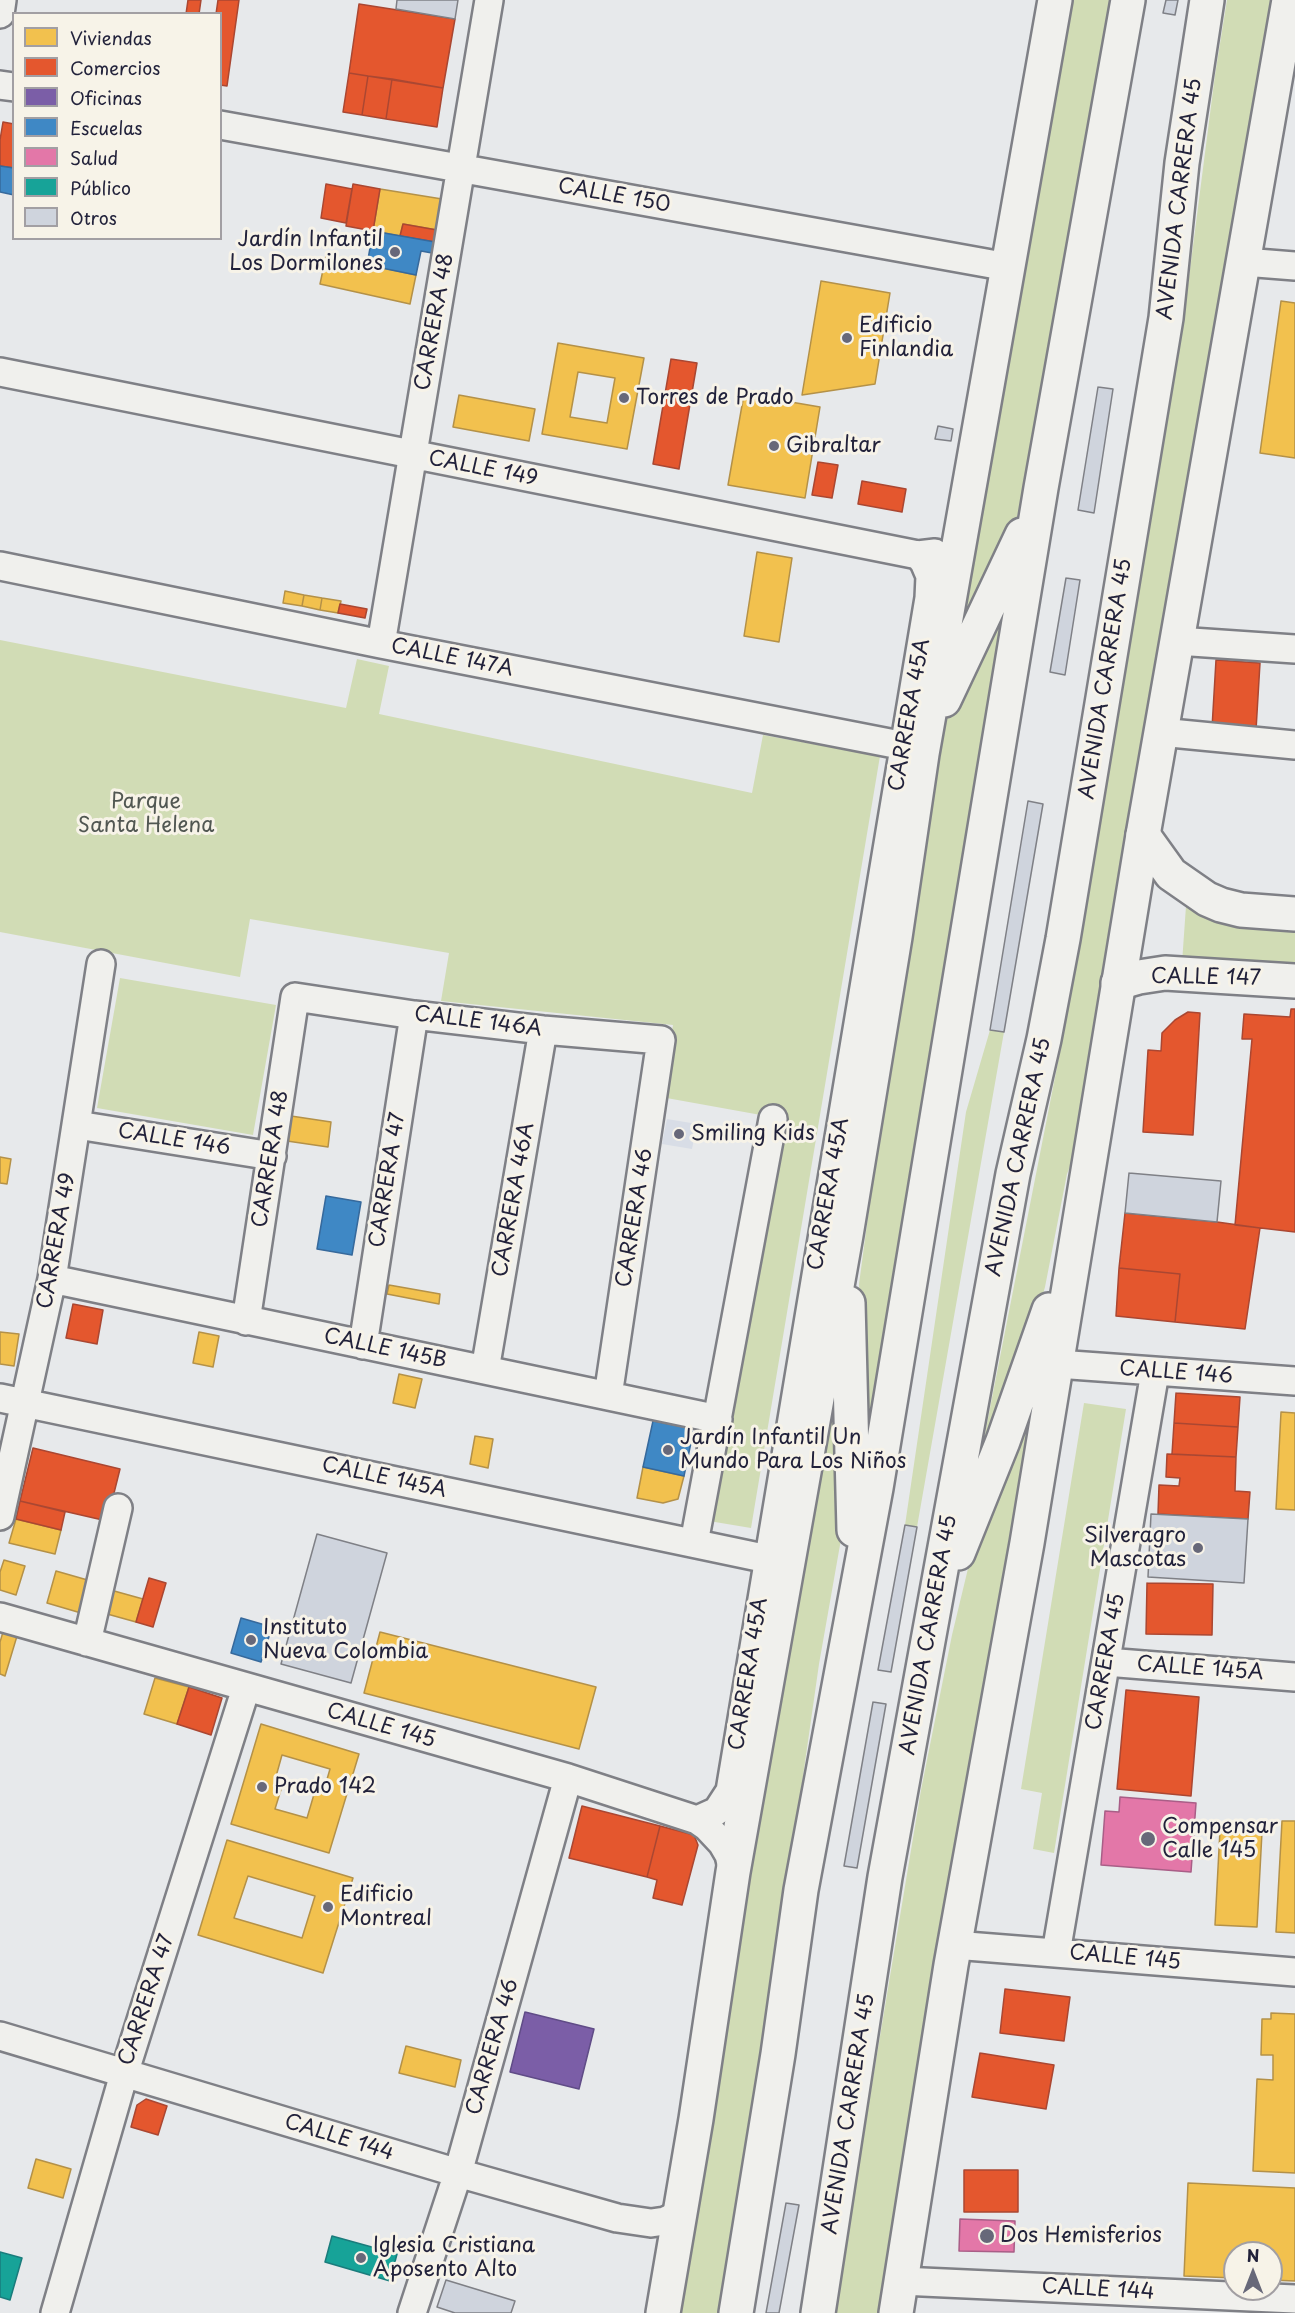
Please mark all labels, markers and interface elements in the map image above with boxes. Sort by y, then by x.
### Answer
legend [12,12,222,240]
text: Viviendas [70,24,152,51]
text: Comercios [70,54,160,81]
street label: AVENIDA CARRERA 45 [1153,77,1207,321]
text: Oficinas [70,84,142,111]
text: Escuelas [70,114,143,141]
text: Salud [70,144,118,171]
text: Público [70,174,131,201]
street label: CALLE 150 [556,174,672,218]
text: Otros [70,204,117,231]
place label: Jardín Infantil Los Dormilones [229,227,383,277]
marker: Jardín Infantil Los Dormilones [388,245,402,259]
street label: CARRERA 48 [411,251,459,393]
place label: Edificio Finlandia [859,313,953,363]
marker: Edificio Finlandia [840,331,854,345]
place label: Torres de Prado [636,385,794,411]
marker: Torres de Prado [617,391,631,405]
place label: Gibraltar [786,433,881,459]
marker: Gibraltar [767,439,781,453]
street label: CALLE 149 [426,446,540,492]
street label: AVENIDA CARRERA 45 [1075,557,1137,801]
street label: CALLE 147A [389,634,515,682]
street label: CARRERA 45A [884,637,936,793]
park label: Parque Santa Helena [78,789,214,839]
street label: CALLE 147 [1151,964,1261,992]
street label: CALLE 146A [413,1002,543,1042]
street label: AVENIDA CARRERA 45 [981,1035,1057,1279]
street label: CARRERA 48 [248,1088,294,1230]
street label: CARRERA 47 [365,1111,411,1249]
street label: CARRERA 45A [803,1116,855,1272]
street label: CALLE 146 [116,1119,232,1161]
street label: CARRERA 46A [488,1121,540,1279]
place label: Smiling Kids [691,1121,815,1147]
marker: Smiling Kids [672,1127,686,1141]
street label: CARRERA 46 [612,1147,658,1289]
street label: CARRERA 49 [33,1171,81,1311]
street label: CALLE 145B [321,1324,449,1374]
street label: CALLE 146 [1118,1356,1234,1390]
place label: Jardín Infantil Un Mundo Para Los Niños [680,1425,906,1475]
marker: Jardín Infantil Un Mundo Para Los Niños [661,1443,675,1457]
street label: CALLE 145A [319,1452,449,1504]
street label: AVENIDA CARRERA 45 [895,1513,963,1757]
place label: Silveragro Mascotas [1084,1523,1186,1573]
marker: Silveragro Mascotas [1191,1541,1205,1555]
street label: CARRERA 45 [1082,1591,1130,1733]
street label: CARRERA 45A [724,1596,774,1752]
place label: Instituto Nueva Colombia [263,1615,428,1665]
marker: Instituto Nueva Colombia [244,1633,258,1647]
street label: CALLE 145A [1136,1652,1264,1686]
street label: CALLE 145 [324,1698,438,1754]
place label: Prado 142 [274,1774,376,1800]
marker: Prado 142 [255,1780,269,1794]
place label: Compensar Calle 145 [1162,1814,1278,1864]
marker: Compensar Calle 145 [1139,1830,1157,1848]
place label: Edificio Montreal [340,1882,432,1932]
marker: Edificio Montreal [321,1900,335,1914]
street label: CARRERA 47 [114,1931,180,2069]
street label: CALLE 145 [1068,1941,1182,1975]
street label: CARRERA 46 [462,1976,524,2118]
street label: AVENIDA CARRERA 45 [818,1992,880,2236]
street label: CALLE 144 [281,2109,397,2167]
place label: Dos Hemisferios [1000,2223,1162,2249]
marker: Dos Hemisferios [978,2227,996,2245]
place label: Iglesia Cristiana Aposento Alto [373,2233,535,2283]
north arrow [1223,2241,1283,2301]
text: N [1247,2243,1259,2267]
marker: Iglesia Cristiana Aposento Alto [354,2251,368,2265]
street label: CALLE 144 [1041,2274,1155,2306]

